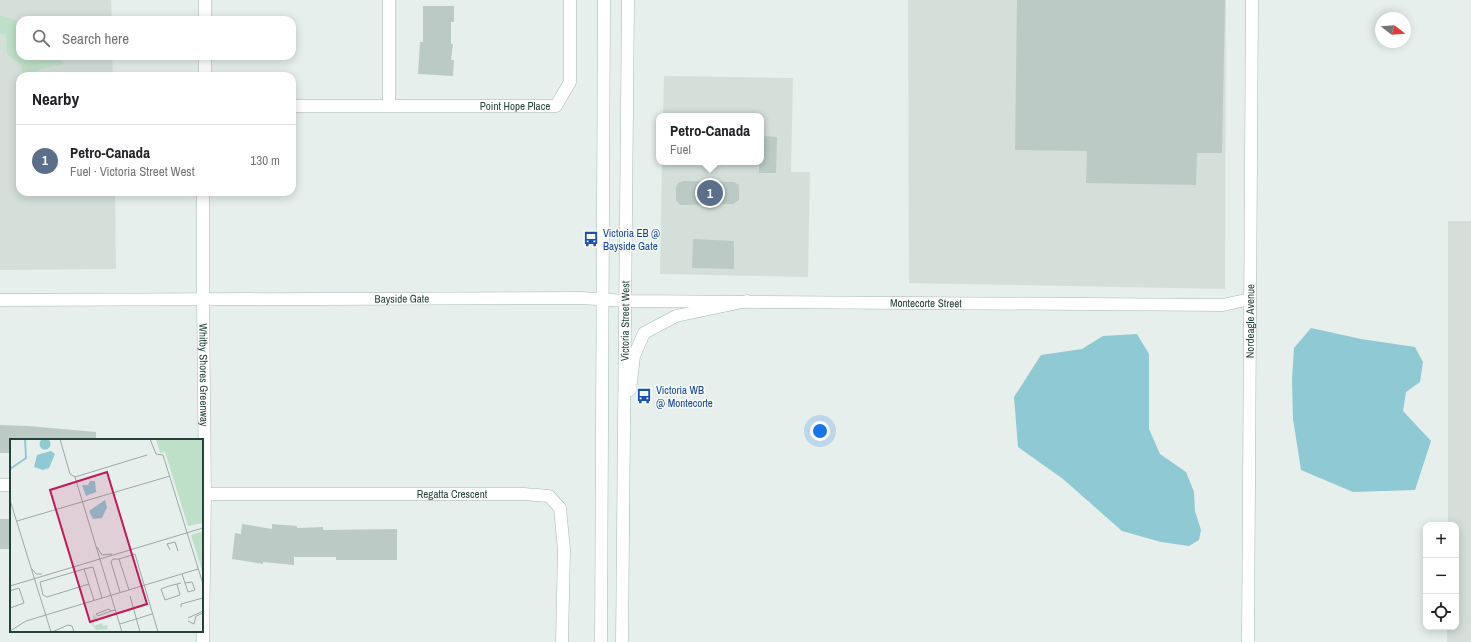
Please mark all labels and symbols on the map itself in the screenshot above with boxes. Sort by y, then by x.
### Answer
north arrow [1375,12,1411,48]
street label: Point Hope Place [480,99,550,113]
pin: 1 [697,178,723,208]
place label: Victoria EB @ Bayside Gate [603,226,660,253]
bus stop icon: Victoria EB @ Bayside Gate [582,230,600,248]
street label: Victoria Street West [618,280,632,361]
street label: Nordeagle Avenue [1243,284,1257,358]
street label: Bayside Gate [375,292,429,306]
street label: Montecorte Street [890,296,962,310]
street label: Whitby Shores Greenway [196,323,211,427]
place label: Victoria WB @ Montecorte [656,383,713,410]
bus stop icon: Victoria WB @ Montecorte [635,387,653,405]
your location [810,421,830,441]
inset map [10,439,203,632]
street label: Regatta Crescent [417,487,488,501]

